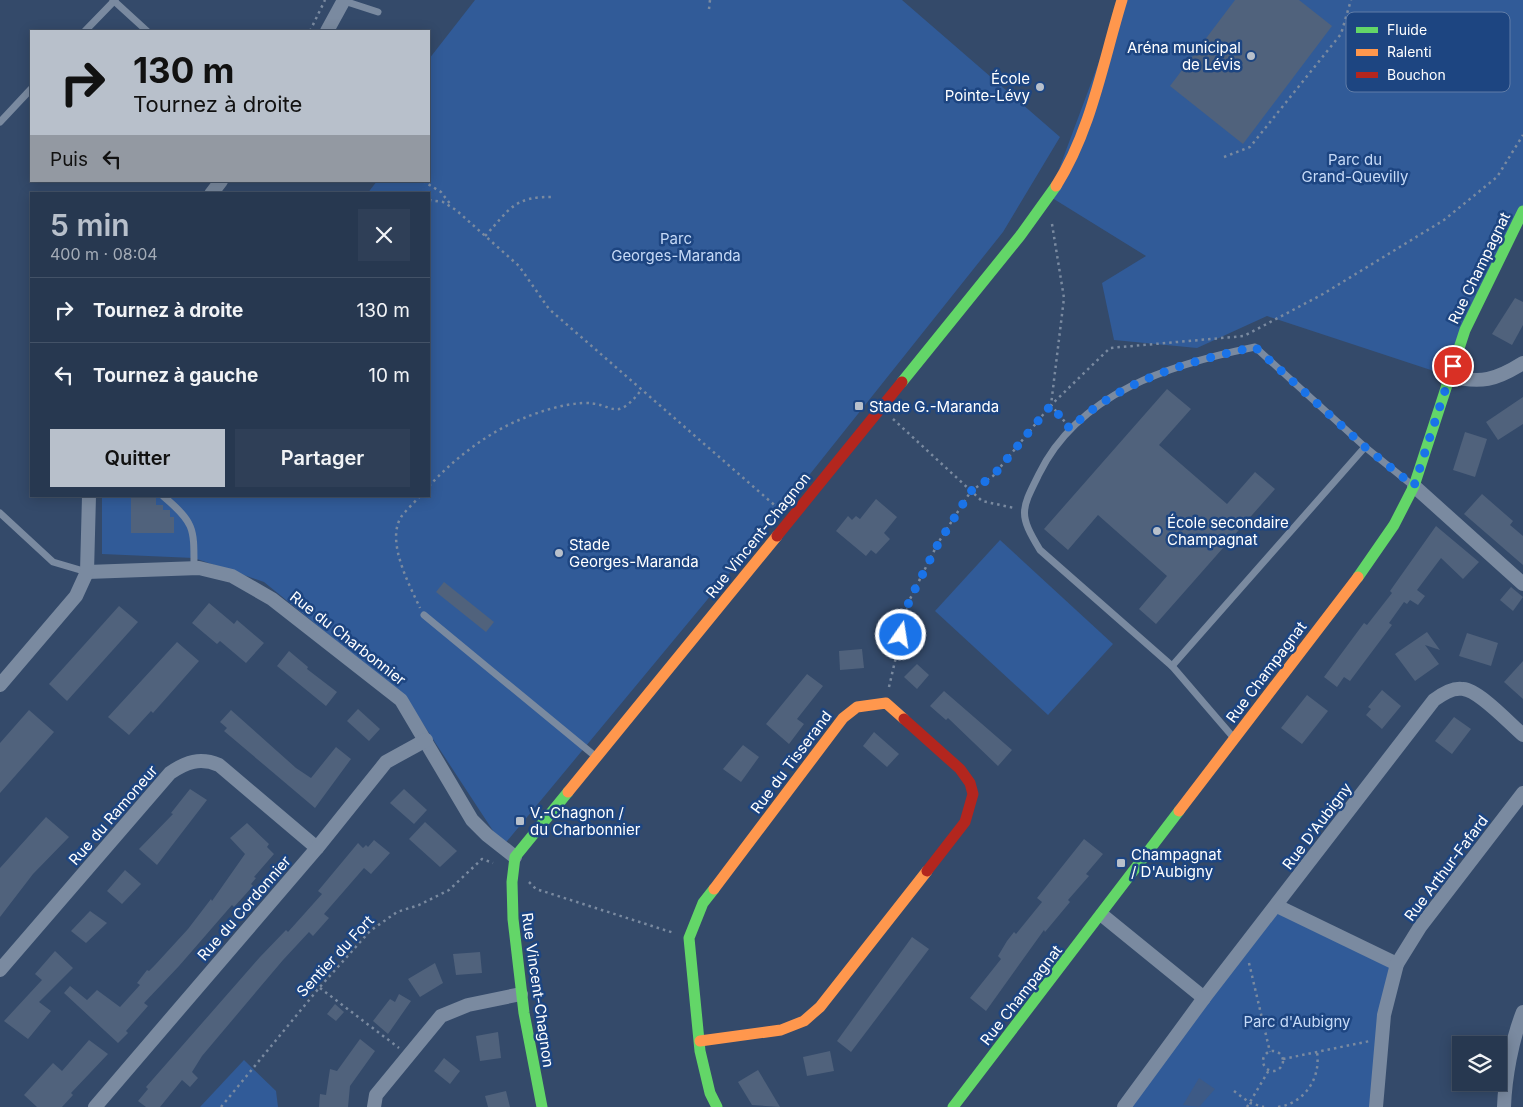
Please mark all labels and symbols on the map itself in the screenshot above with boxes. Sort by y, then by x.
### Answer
legend [1346,12,1510,92]
text: Fluide [1387,21,1427,38]
place label: Aréna municipal de Lévis [1127,38,1241,74]
text: Ralenti [1387,43,1432,60]
marker: Aréna municipal de Lévis [1245,50,1257,62]
text: Bouchon [1387,66,1446,83]
place label: École Pointe-Lévy [945,69,1031,105]
marker: École Pointe-Lévy [1034,81,1046,93]
park label: Parc du Grand-Quevilly [1302,150,1409,186]
street label: Rue Champagnat [1444,209,1514,327]
park label: Parc Georges-Maranda [611,229,741,265]
pin [1432,345,1474,387]
place label: Stade G.-Maranda [869,397,999,416]
marker: Stade G.-Maranda [853,400,865,412]
street label: Rue Vincent-Chagnon [701,468,815,602]
place label: École secondaire Champagnat [1167,513,1289,549]
marker: École secondaire Champagnat [1151,525,1163,537]
place label: Stade Georges-Maranda [569,535,699,571]
marker: Stade Georges-Maranda [553,547,565,559]
street label: Rue du Charbonnier [286,587,410,689]
position arrow [874,608,926,660]
street label: Rue Champagnat [1222,617,1310,726]
street label: Rue du Tisserand [746,707,836,817]
street label: Rue du Ramoneur [64,761,162,869]
street label: Rue D'Aubigny [1278,778,1356,873]
place label: V.-Chagnon / du Charbonnier [530,803,641,839]
street label: Rue Arthur-Fafard [1400,811,1492,925]
marker: V.-Chagnon / du Charbonnier [514,815,526,827]
place label: Champagnat / D'Aubigny [1131,845,1222,881]
street label: Rue du Cordonnier [193,851,295,964]
marker: Champagnat / D'Aubigny [1115,857,1127,869]
street label: Sentier du Fort [292,911,378,1001]
street label: Rue Vincent-Chagnon [518,911,558,1069]
street label: Rue Champagnat [976,941,1066,1049]
park label: Parc d'Aubigny [1244,1012,1351,1031]

